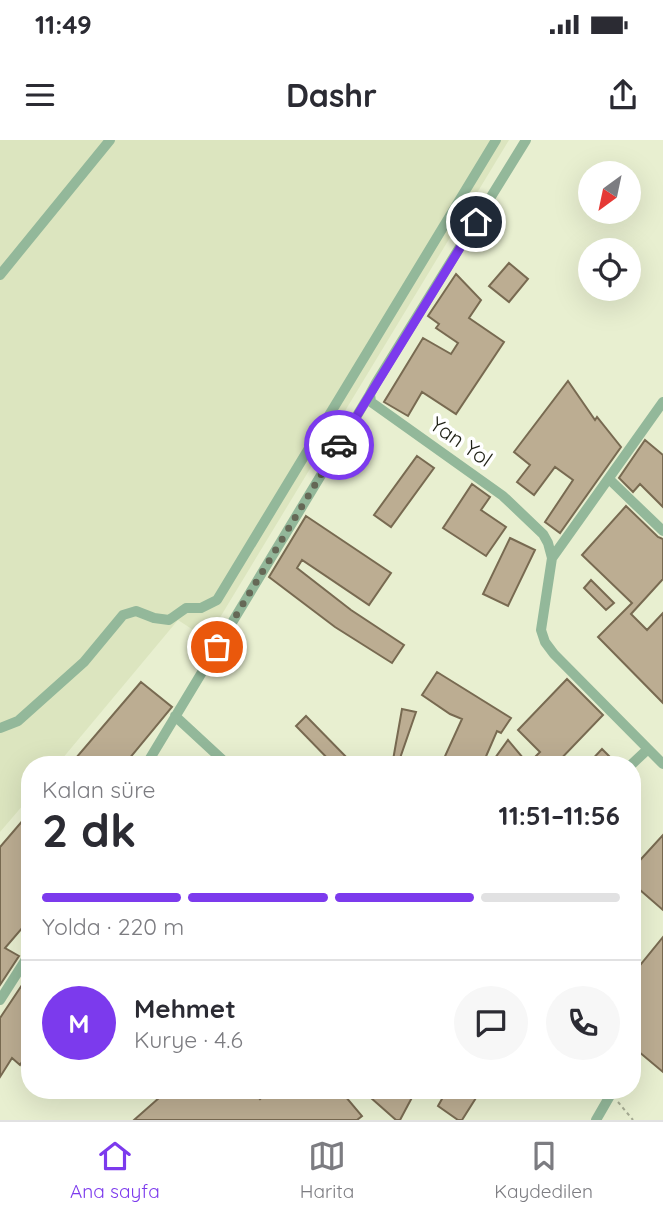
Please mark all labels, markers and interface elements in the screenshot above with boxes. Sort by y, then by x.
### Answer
text: 11:49 [35,8,92,41]
text: Dashr [286,75,377,115]
icon: menu [21,76,59,114]
icon: share [604,76,642,114]
north arrow [578,161,640,224]
map controls [578,161,641,301]
pin [446,192,506,252]
icon: home [457,203,495,241]
button: locate [578,238,641,301]
courier [304,410,374,480]
street label: Yan Yol [425,410,498,472]
icon: car [320,426,358,464]
pin [187,617,247,677]
icon: bag [198,628,236,666]
text: Kalan süre [42,775,155,804]
text: 11:51–11:56 [499,799,620,832]
text: 2 dk [42,801,136,859]
text: Yolda · 220 m [42,912,184,941]
button: chat [454,986,528,1060]
button: phone [546,986,620,1060]
text: Mehmet [134,992,236,1025]
text: M [68,1007,90,1040]
text: Kurye · 4.6 [134,1025,243,1054]
tab: Ana sayfa [70,1137,160,1203]
tab: Harita [300,1137,354,1203]
tab: Kaydedilen [494,1137,593,1203]

